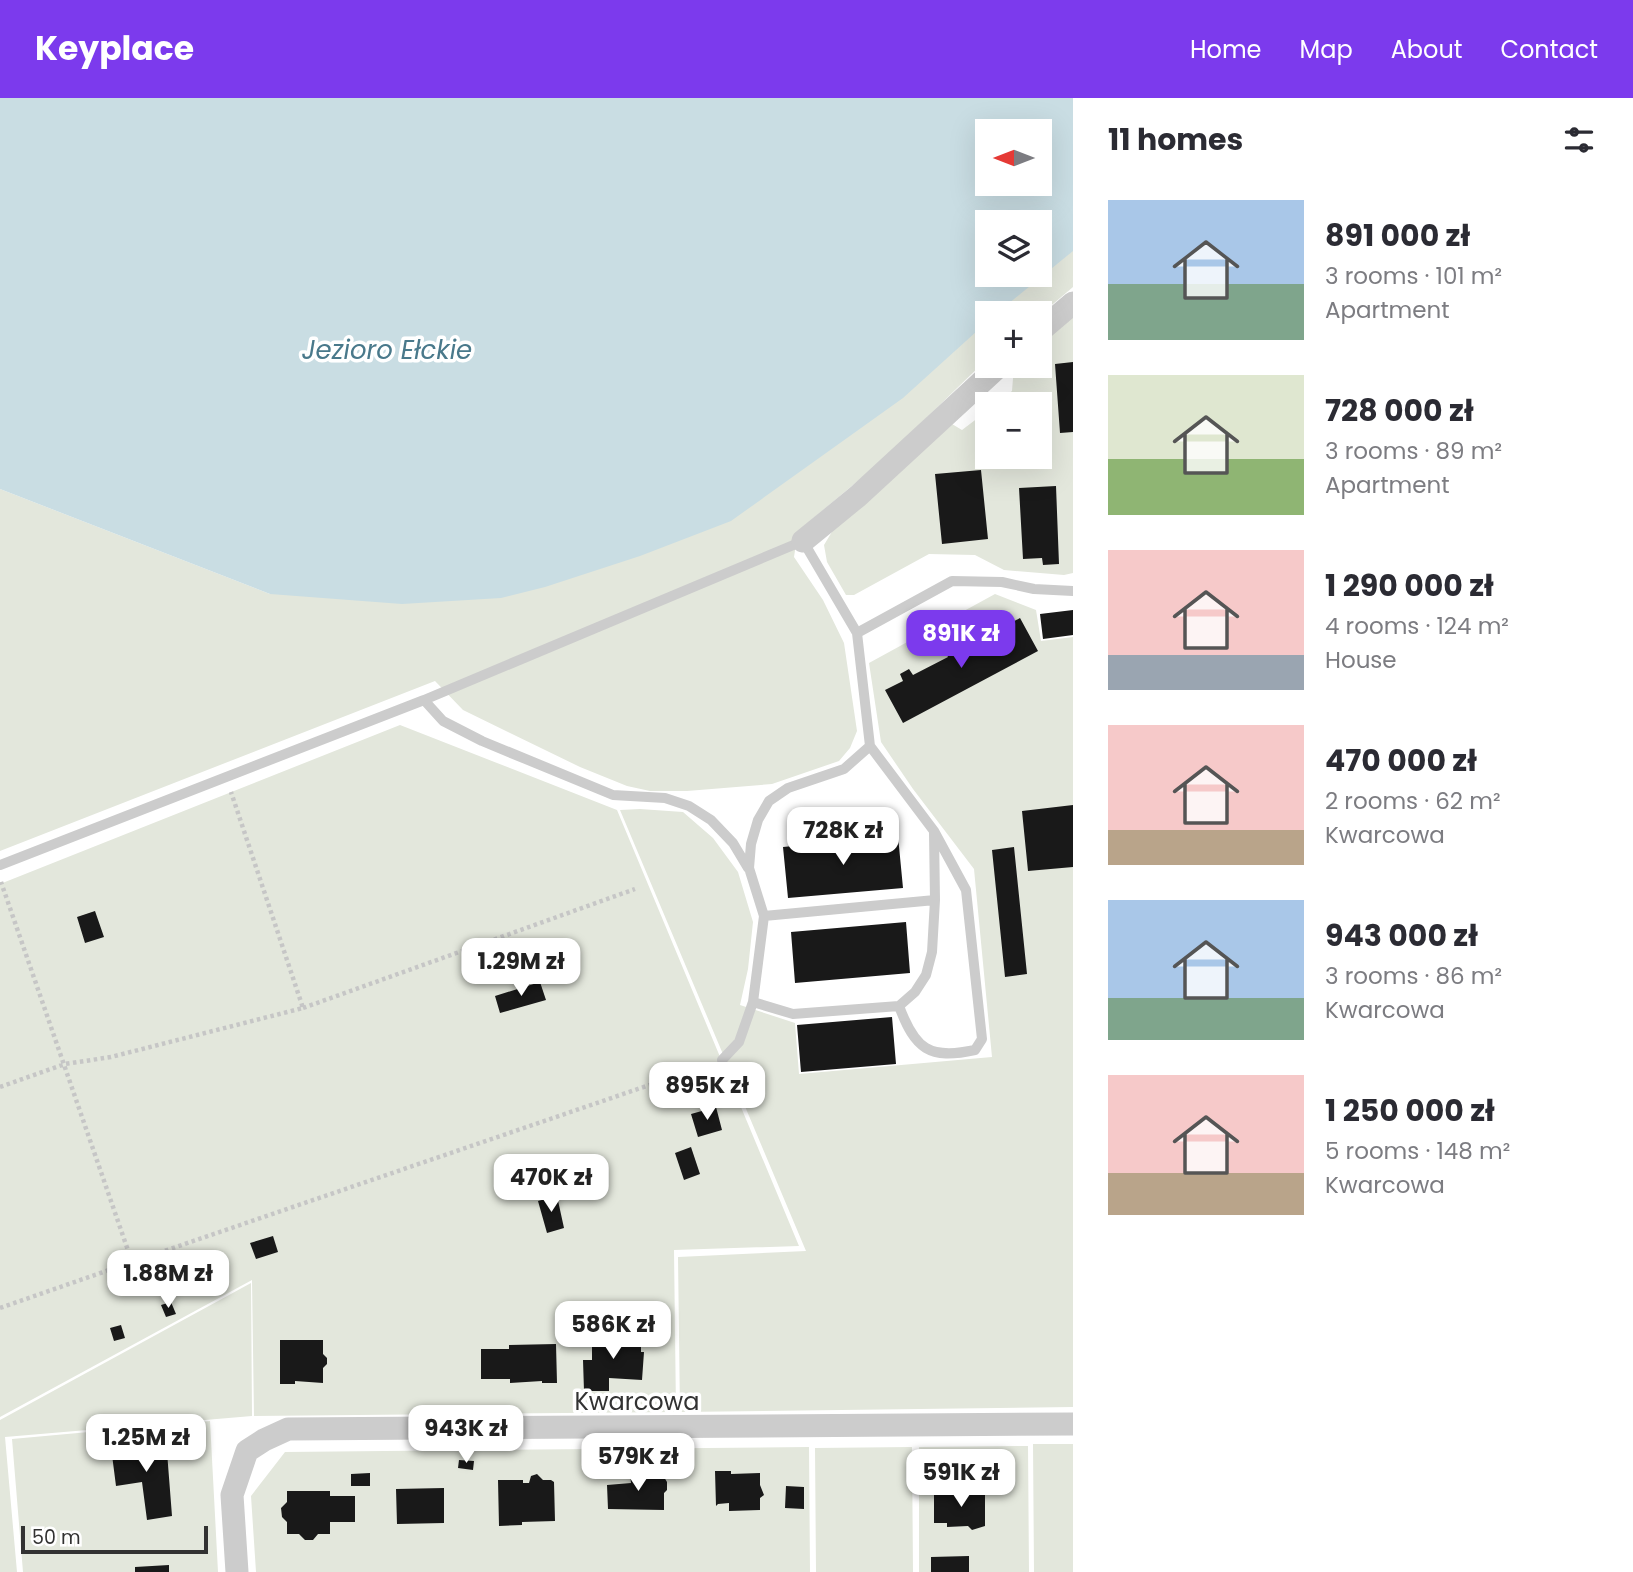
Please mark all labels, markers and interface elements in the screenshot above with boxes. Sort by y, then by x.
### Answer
text: Keyplace [35,25,194,72]
text: Home [1190,33,1262,66]
text: Map [1300,33,1353,66]
text: About [1391,33,1462,66]
text: Contact [1500,33,1598,66]
text: 11 homes [1108,118,1243,161]
north arrow [975,119,1052,196]
map controls [975,119,1052,469]
icon: filters [1560,121,1598,159]
button: layers [975,210,1052,287]
text: 891 000 zł [1325,214,1470,257]
icon: home [1164,228,1248,312]
text: 3 rooms · 101 m² [1325,260,1502,292]
text: Apartment [1325,294,1450,326]
button: + [975,301,1052,378]
water label: Jezioro Ełckie [302,332,472,368]
text: 728 000 zł [1325,389,1474,432]
button: − [975,392,1052,469]
icon: home [1164,403,1248,487]
text: 3 rooms · 89 m² [1325,435,1502,467]
text: Apartment [1325,469,1450,501]
text: 1 290 000 zł [1325,564,1494,607]
icon: home [1164,578,1248,662]
pin: 891K zł [896,610,1026,670]
text: 4 rooms · 124 m² [1325,610,1509,642]
text: 891K zł [922,617,1000,649]
text: House [1325,644,1397,676]
text: 470 000 zł [1325,739,1477,782]
icon: home [1164,753,1248,837]
text: 2 rooms · 62 m² [1325,785,1501,817]
pin: 728K zł [778,808,908,867]
text: 728K zł [803,814,883,846]
text: Kwarcowa [1325,819,1445,851]
text: 943 000 zł [1325,914,1478,957]
icon: home [1164,928,1248,1012]
pin: 1.29M zł [449,939,593,998]
text: 1.29M zł [477,945,565,977]
text: 3 rooms · 86 m² [1325,960,1502,992]
text: Kwarcowa [1325,994,1445,1026]
pin: 895K zł [642,1062,772,1122]
text: 895K zł [665,1069,749,1101]
text: 1 250 000 zł [1325,1089,1495,1132]
icon: home [1164,1103,1248,1187]
text: 5 rooms · 148 m² [1325,1135,1510,1167]
pin: 470K zł [486,1154,616,1214]
text: 470K zł [510,1161,592,1193]
text: Kwarcowa [1325,1169,1445,1201]
pin: 1.88M zł [96,1250,240,1310]
text: 1.88M zł [123,1257,213,1289]
pin: 586K zł [548,1302,678,1361]
text: 586K zł [571,1308,655,1340]
street label: Kwarcowa [574,1385,700,1418]
pin: 943K zł [401,1406,531,1465]
text: 943K zł [424,1412,508,1444]
pin: 1.25M zł [74,1414,218,1474]
text: 1.25M zł [102,1421,190,1453]
pin: 579K zł [573,1434,703,1493]
text: 579K zł [597,1440,679,1472]
pin: 591K zł [896,1450,1026,1509]
text: 591K zł [922,1456,1000,1488]
scale bar [21,1523,208,1555]
text: 50 m [32,1524,81,1551]

